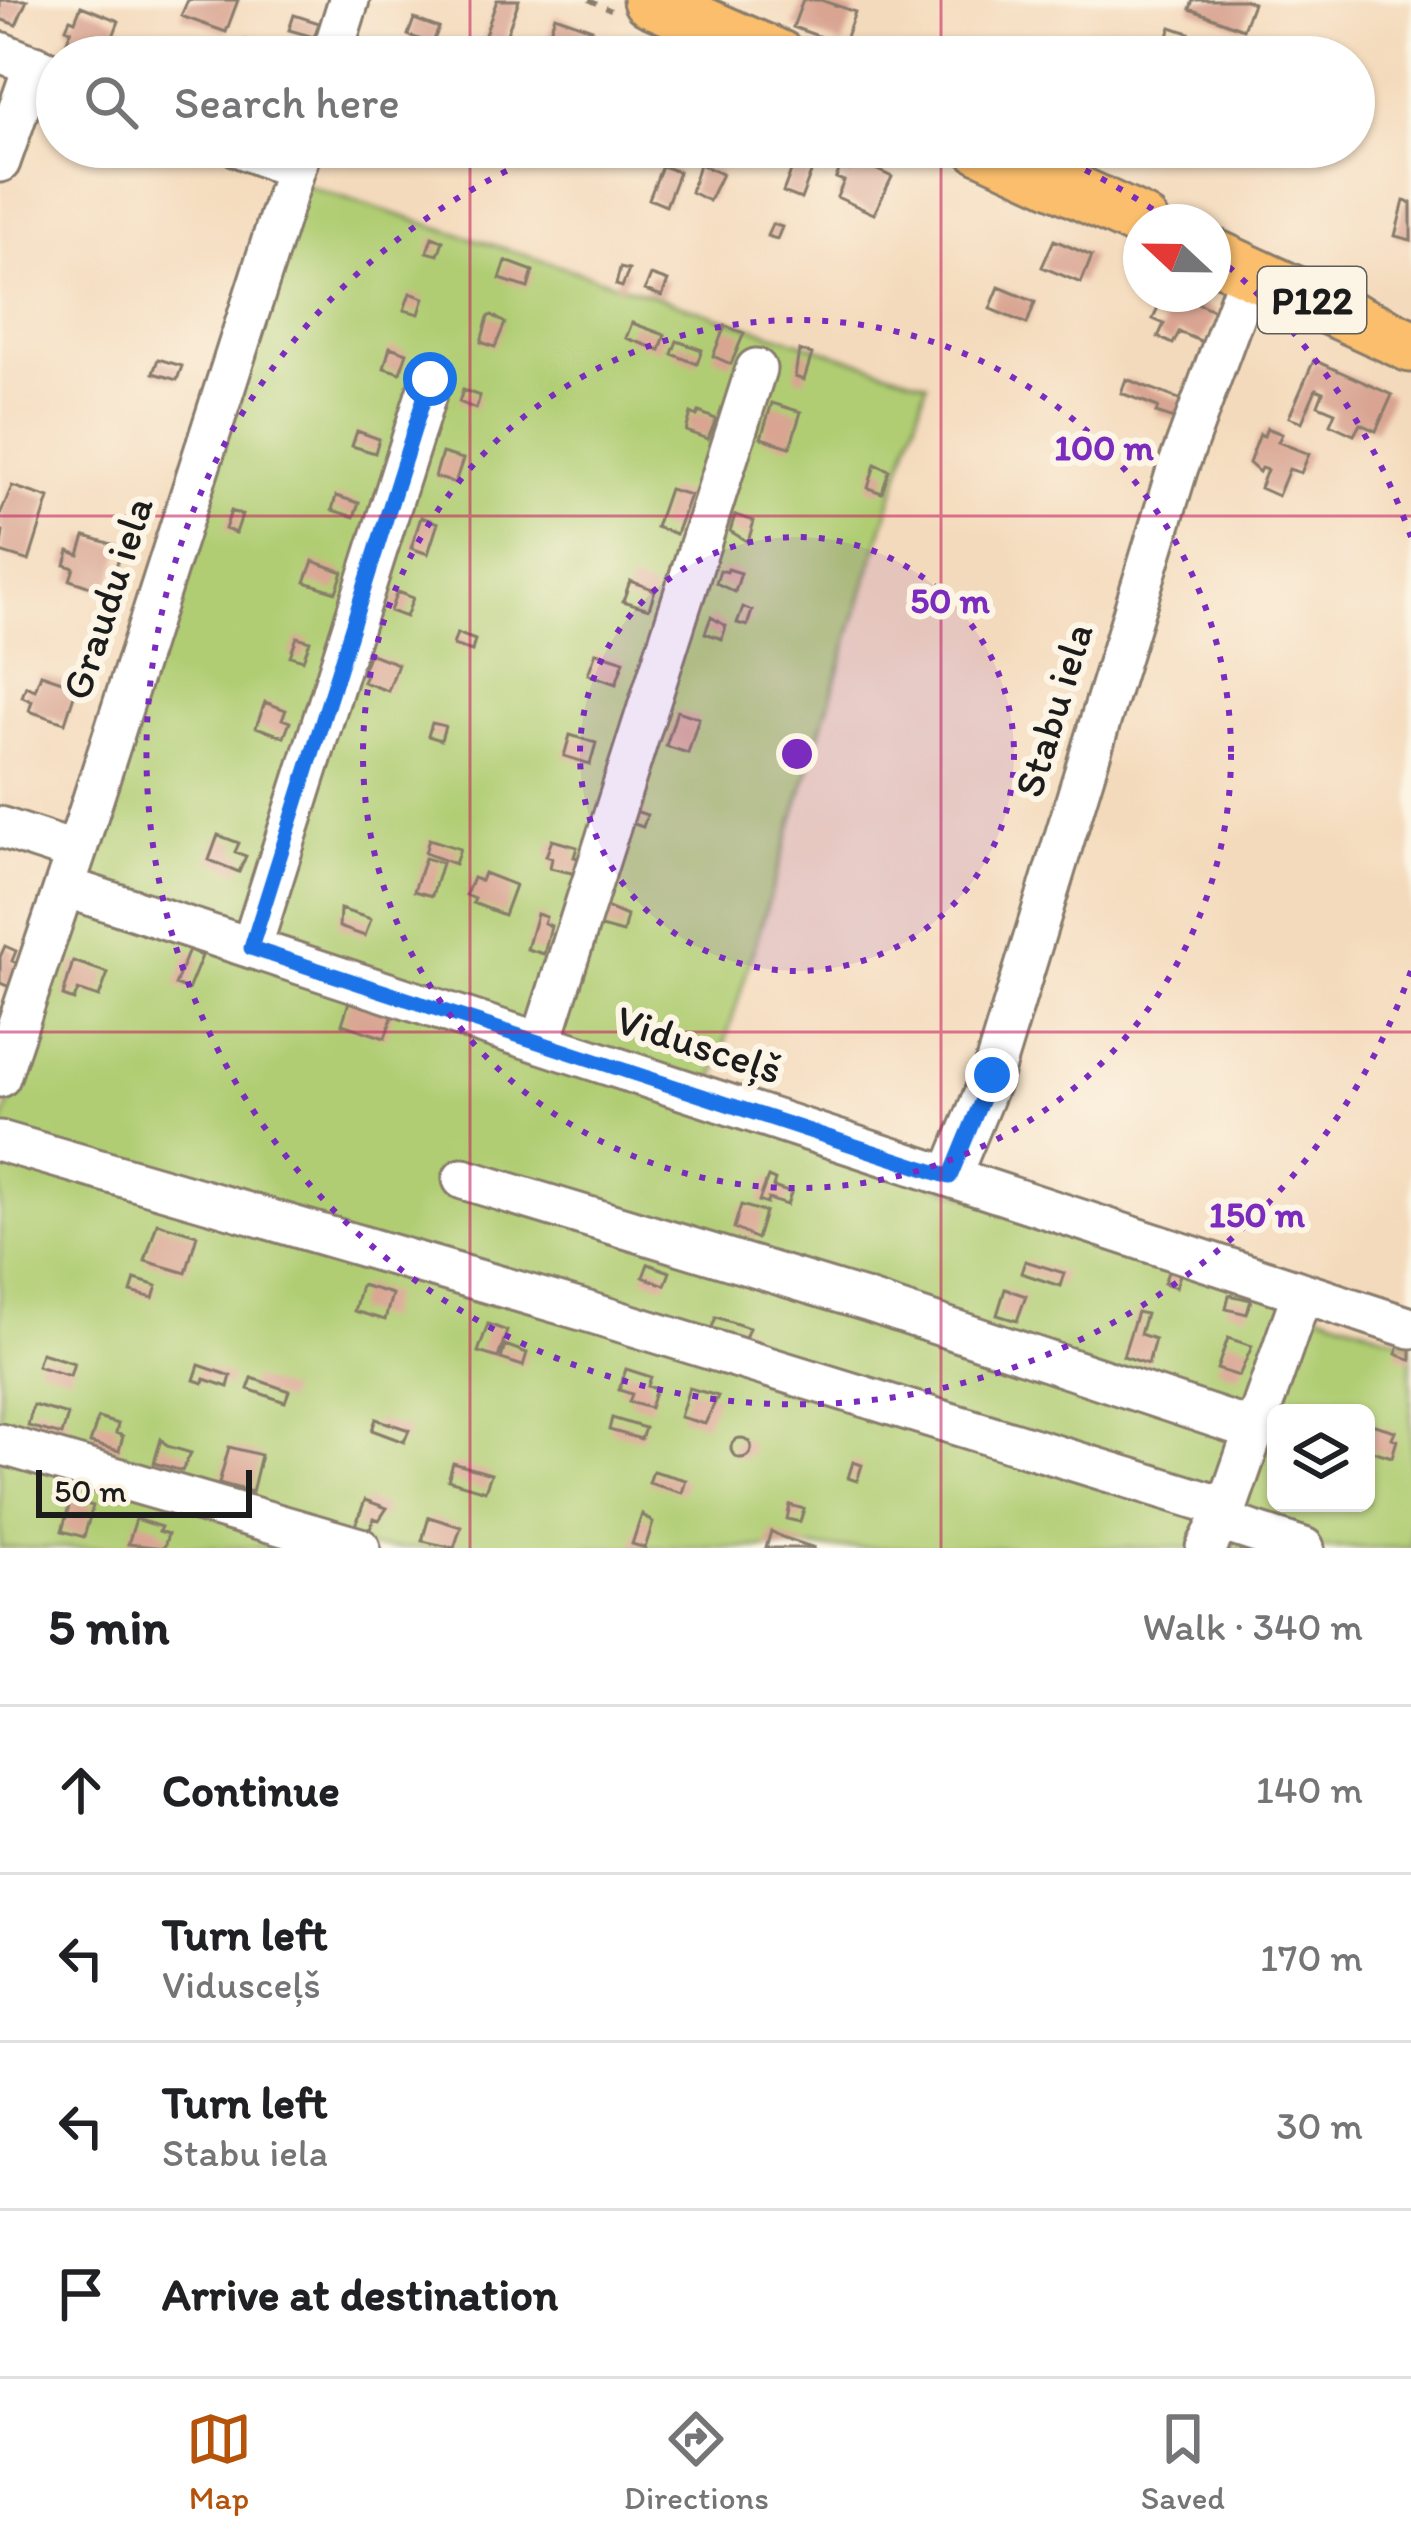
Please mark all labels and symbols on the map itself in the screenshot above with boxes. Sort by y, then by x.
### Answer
north arrow [1123,204,1231,312]
road number: P122 [1258,267,1366,333]
route start [403,352,457,406]
text: 100 m [1054,426,1154,469]
street label: Graudu iela [50,490,164,706]
text: 50 m [910,579,990,622]
street label: Stabu iela [1002,617,1104,803]
centre of rings [776,733,818,775]
street label: Vidusceļš [610,993,788,1095]
route end [965,1048,1019,1102]
text: 150 m [1209,1193,1306,1236]
scale bar [36,1464,252,1517]

